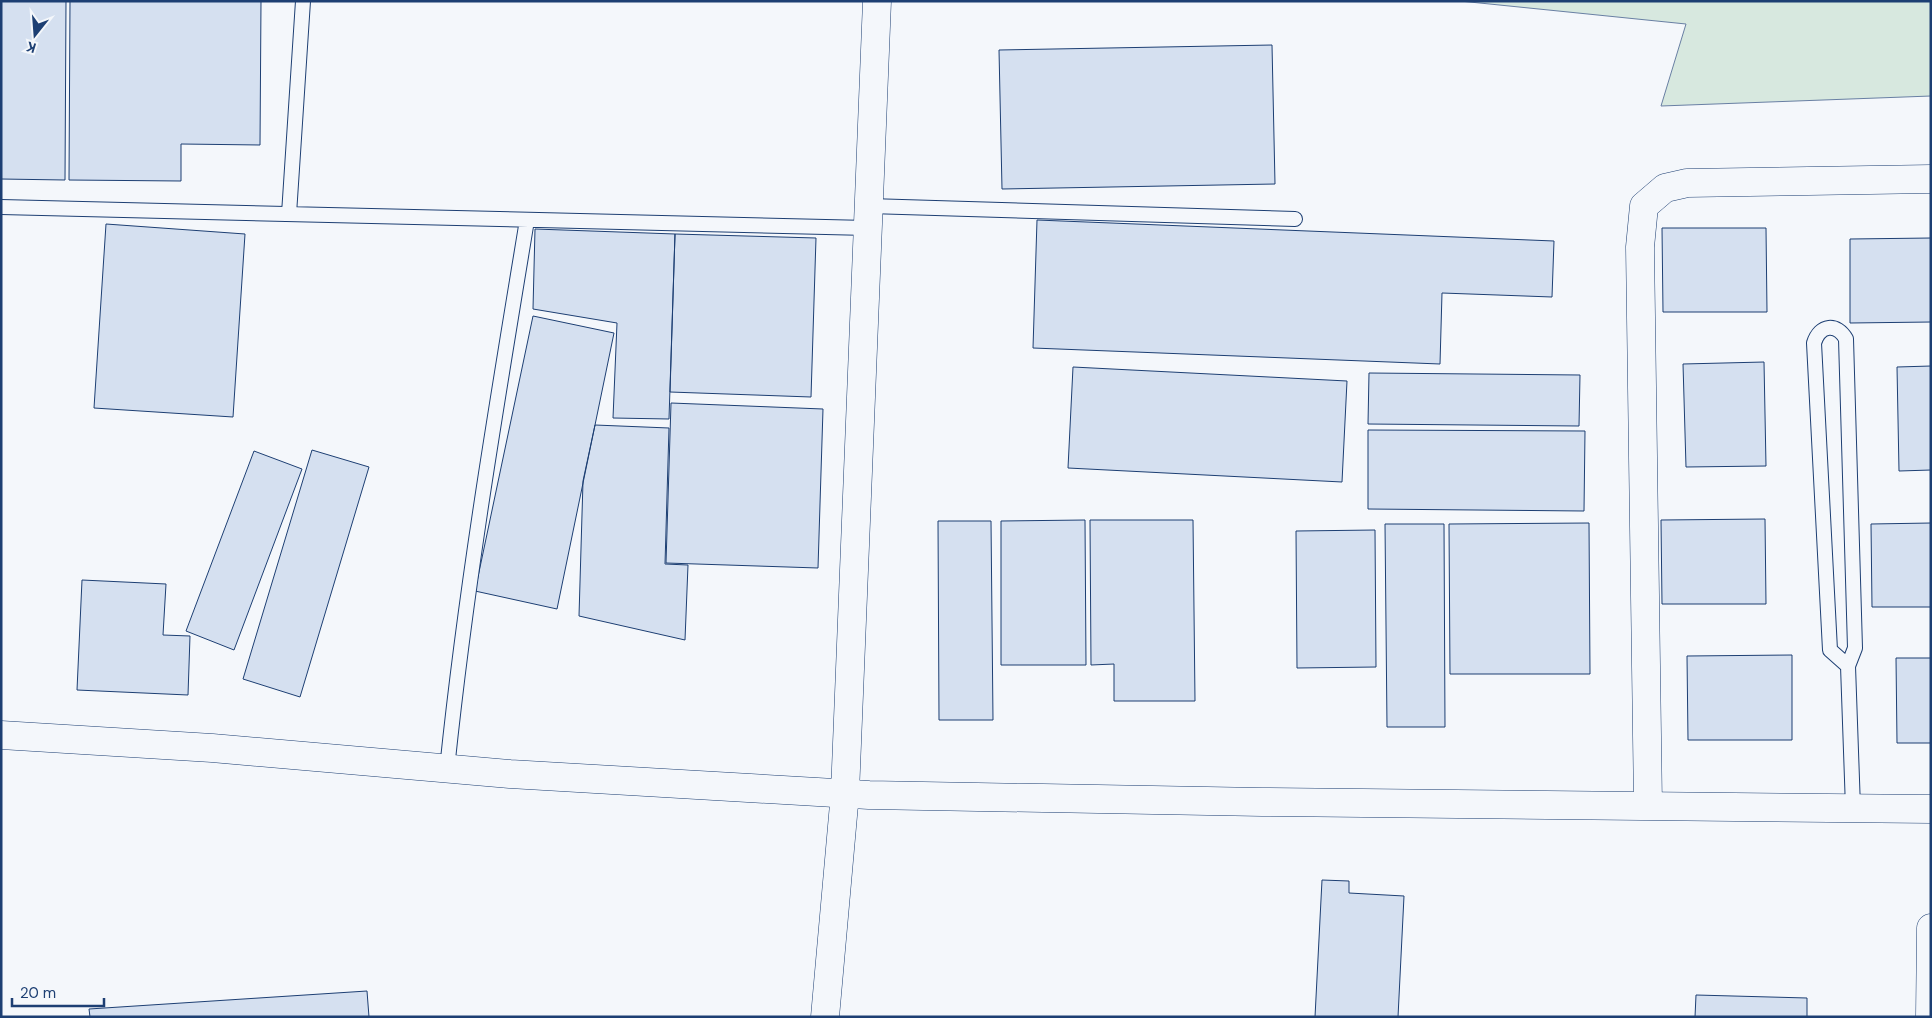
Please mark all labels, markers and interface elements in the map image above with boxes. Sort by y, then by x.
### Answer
north arrow [10,10,60,60]
text: K [24,37,38,57]
scale bar [12,976,105,1008]
text: 20 m [20,983,56,1003]

